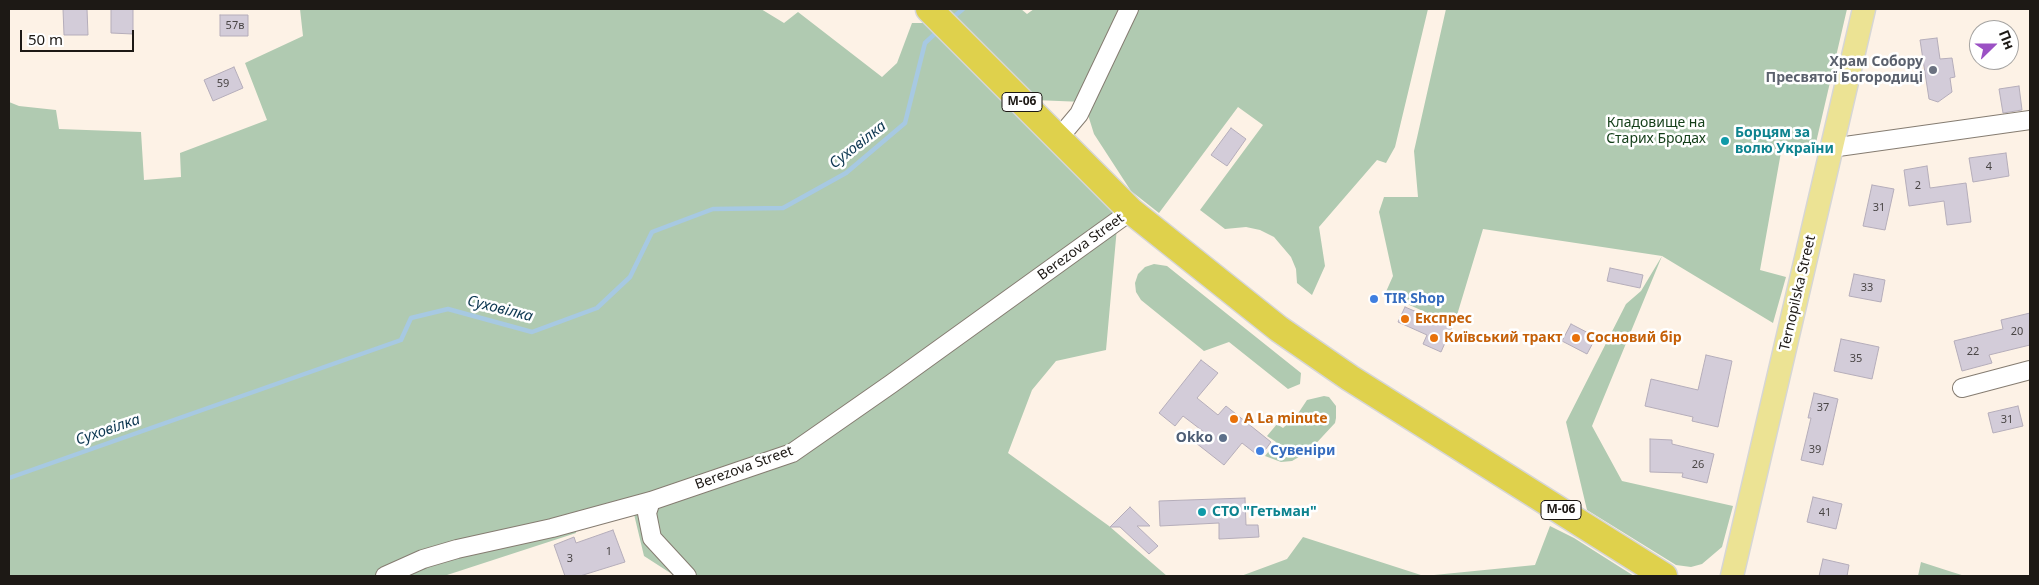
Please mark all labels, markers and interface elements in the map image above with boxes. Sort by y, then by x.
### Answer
house number: 57в [226,19,244,33]
scale bar [22,20,136,52]
north arrow [1969,20,2019,70]
text: Пн [1995,27,2020,52]
text: 50 m [28,29,63,49]
place label: Храм Собору Пресвятої Богородиці [1765,54,1923,86]
marker: Храм Собору Пресвятої Богородиці [1927,64,1939,76]
house number: 59 [217,77,229,91]
road number: М-06 [1002,92,1042,111]
park label: Кладовище на Старих Бродах [1606,115,1706,148]
water label: Суховілка [826,117,890,173]
place label: Борцям за волю України [1735,125,1834,158]
marker: Борцям за волю України [1719,135,1731,147]
house number: 4 [1986,160,1992,174]
house number: 2 [1915,179,1921,193]
house number: 31 [1873,201,1885,215]
street label: Berezova Street [1035,210,1127,284]
street label: Ternopilska Street [1777,234,1819,352]
house number: 33 [1861,281,1873,295]
place label: TIR Shop [1384,291,1445,307]
water label: Суховілка [465,292,535,326]
marker: TIR Shop [1368,293,1380,305]
place label: Експрес [1415,311,1472,327]
marker: Експрес [1399,313,1411,325]
house number: 20 [2011,325,2023,339]
place label: Київський тракт [1444,330,1562,346]
place label: Сосновий бір [1586,330,1682,346]
marker: Київський тракт [1428,332,1440,344]
marker: Сосновий бір [1570,332,1582,344]
house number: 22 [1967,345,1979,359]
house number: 35 [1850,352,1862,366]
house number: 37 [1817,401,1829,415]
water label: Суховілка [73,411,143,449]
place label: A La minute [1244,411,1328,427]
marker: A La minute [1228,413,1240,425]
house number: 31 [2001,413,2013,427]
place label: Okko [1176,430,1213,446]
marker: Okko [1217,432,1229,444]
street label: Berezova Street [693,443,795,493]
place label: Сувеніри [1270,443,1335,459]
house number: 39 [1809,443,1821,457]
marker: Сувеніри [1254,445,1266,457]
house number: 26 [1692,458,1704,472]
road number: М-06 [1541,500,1581,520]
place label: СТО "Гетьман" [1212,504,1317,520]
marker: СТО "Гетьман" [1196,506,1208,518]
house number: 41 [1819,506,1831,520]
house number: 1 [606,545,612,559]
house number: 3 [567,552,573,566]

